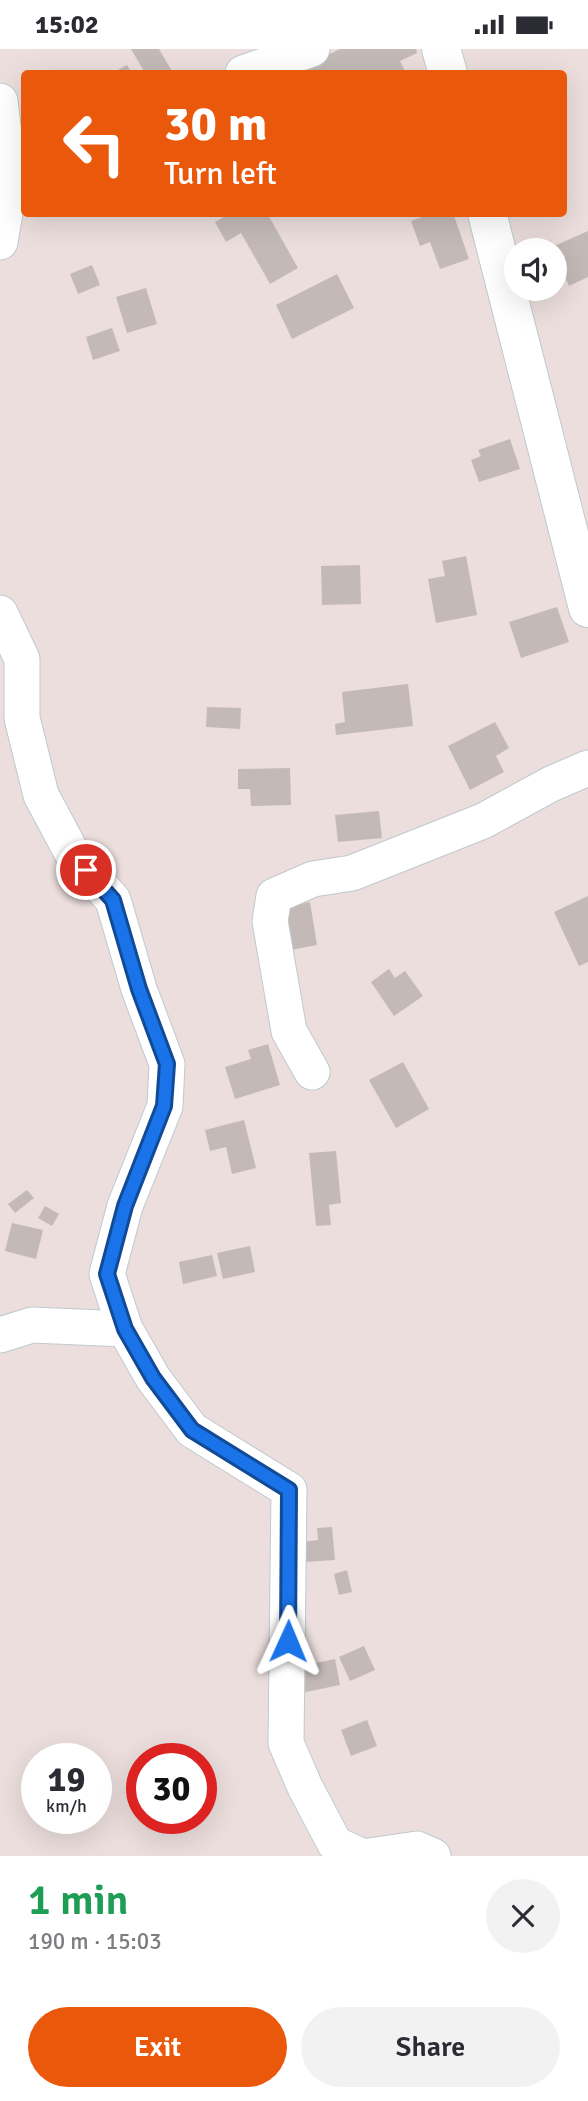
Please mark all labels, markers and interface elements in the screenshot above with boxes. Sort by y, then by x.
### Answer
text: 15:02 [35,9,99,41]
text: 30 m [164,94,267,154]
icon: left [49,98,140,189]
text: Turn left [164,154,277,193]
map controls [504,238,567,301]
button: sound [504,238,567,301]
pin [56,840,116,900]
icon: arrive [67,851,105,889]
position arrow [251,1604,325,1678]
speed limit sign: 30 [126,1743,217,1834]
text: 19 [48,1758,85,1801]
text: km/h [46,1795,87,1817]
text: 1 min [28,1875,129,1926]
button: close [486,1879,560,1953]
text: 190 m · 15:03 [28,1927,162,1956]
button: Exit [28,2007,287,2087]
button: Share [301,2007,560,2087]

